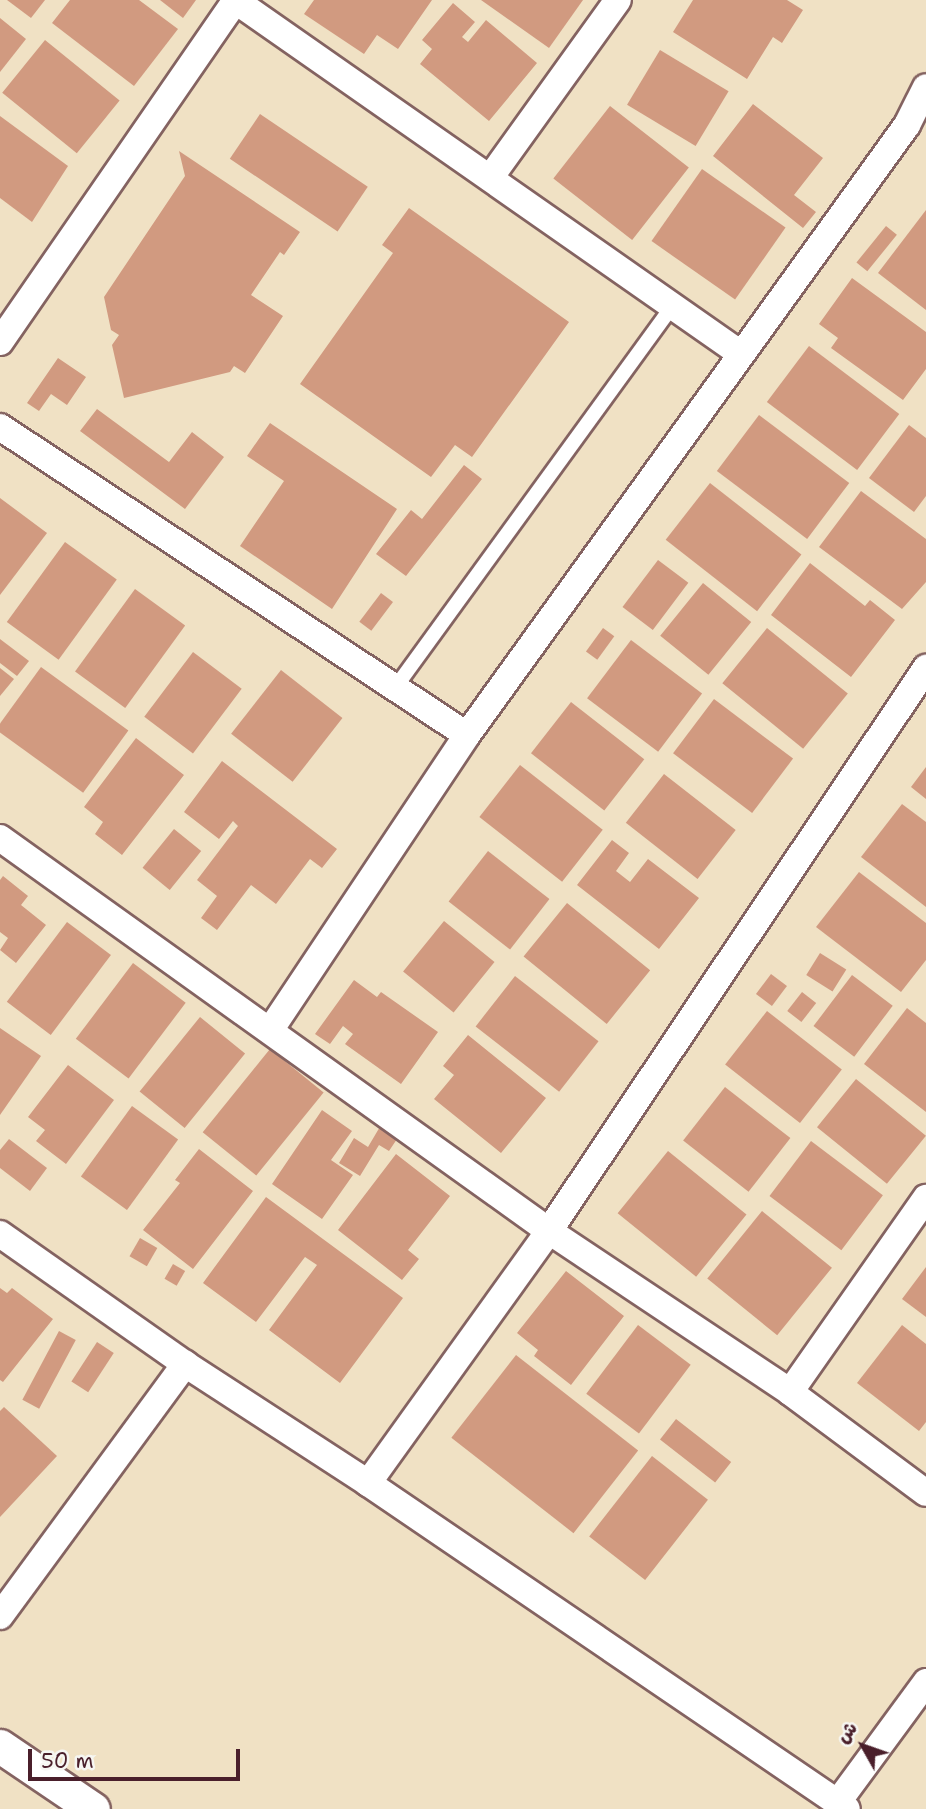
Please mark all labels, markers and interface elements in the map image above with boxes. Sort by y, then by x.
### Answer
north arrow [828,1711,898,1781]
text: ش [830,1716,863,1748]
scale bar [32,1736,243,1780]
text: 50 m [41,1747,94,1775]

